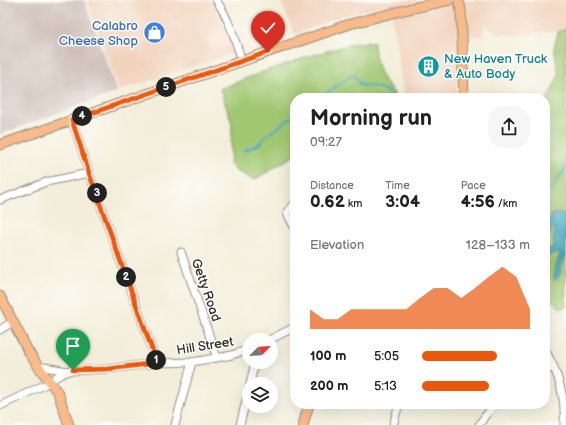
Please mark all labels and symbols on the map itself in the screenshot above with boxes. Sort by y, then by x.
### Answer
pin [251,11,285,52]
place label: Calabro Cheese Shop [59,18,138,49]
shop icon: Calabro Cheese Shop [141,20,167,46]
place label: New Haven Truck & Auto Body [444,51,548,82]
building icon: New Haven Truck & Auto Body [415,53,441,79]
pin: 5 [156,77,176,97]
pin: 4 [72,106,92,126]
pin: 3 [87,183,107,203]
street label: Getty Road [188,256,224,324]
pin: 2 [116,267,136,287]
pin [56,329,90,370]
north arrow [242,333,278,369]
street label: Hill Street [175,334,235,358]
pin: 1 [146,350,166,370]

